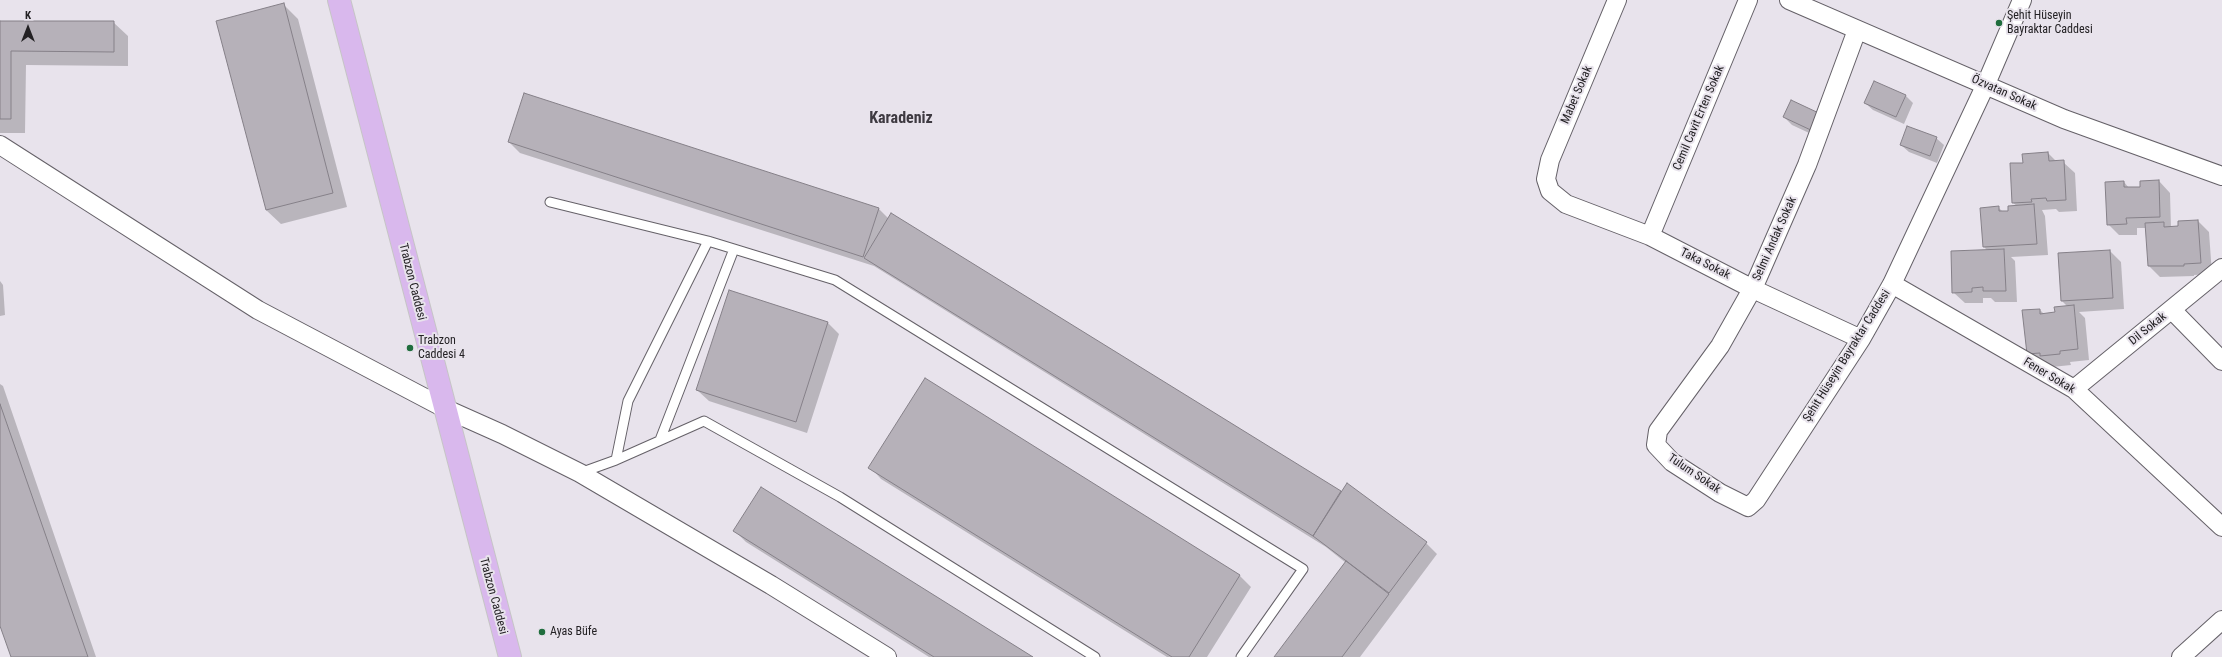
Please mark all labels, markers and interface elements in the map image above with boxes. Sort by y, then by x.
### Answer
north arrow [8,8,48,48]
text: K [25,9,31,22]
place label: Şehit Hüseyin Bayraktar Caddesi [2007,9,2093,37]
marker: Şehit Hüseyin Bayraktar Caddesi [1994,18,2004,28]
street label: Cemil Cavit Erten Sokak [1670,63,1728,173]
street label: Mabet Sokak [1558,64,1596,126]
street label: Özvatan Sokak [1969,72,2039,114]
district label: Karadeniz [869,109,933,129]
street label: Selmi Andak Sokak [1750,195,1800,283]
street label: Trabzon Caddesi [395,242,429,322]
street label: Taka Sokak [1678,245,1732,283]
street label: Şehit Hüseyin Bayraktar Caddesi [1800,287,1894,425]
street label: Dil Sokak [2126,310,2170,348]
place label: Trabzon Caddesi 4 [418,334,465,362]
marker: Trabzon Caddesi 4 [405,343,415,353]
street label: Fener Sokak [2020,355,2078,397]
street label: Tulum Sokak [1665,451,1723,497]
street label: Trabzon Caddesi [476,556,510,636]
place label: Ayas Büfe [550,625,597,639]
marker: Ayas Büfe [537,627,547,637]

